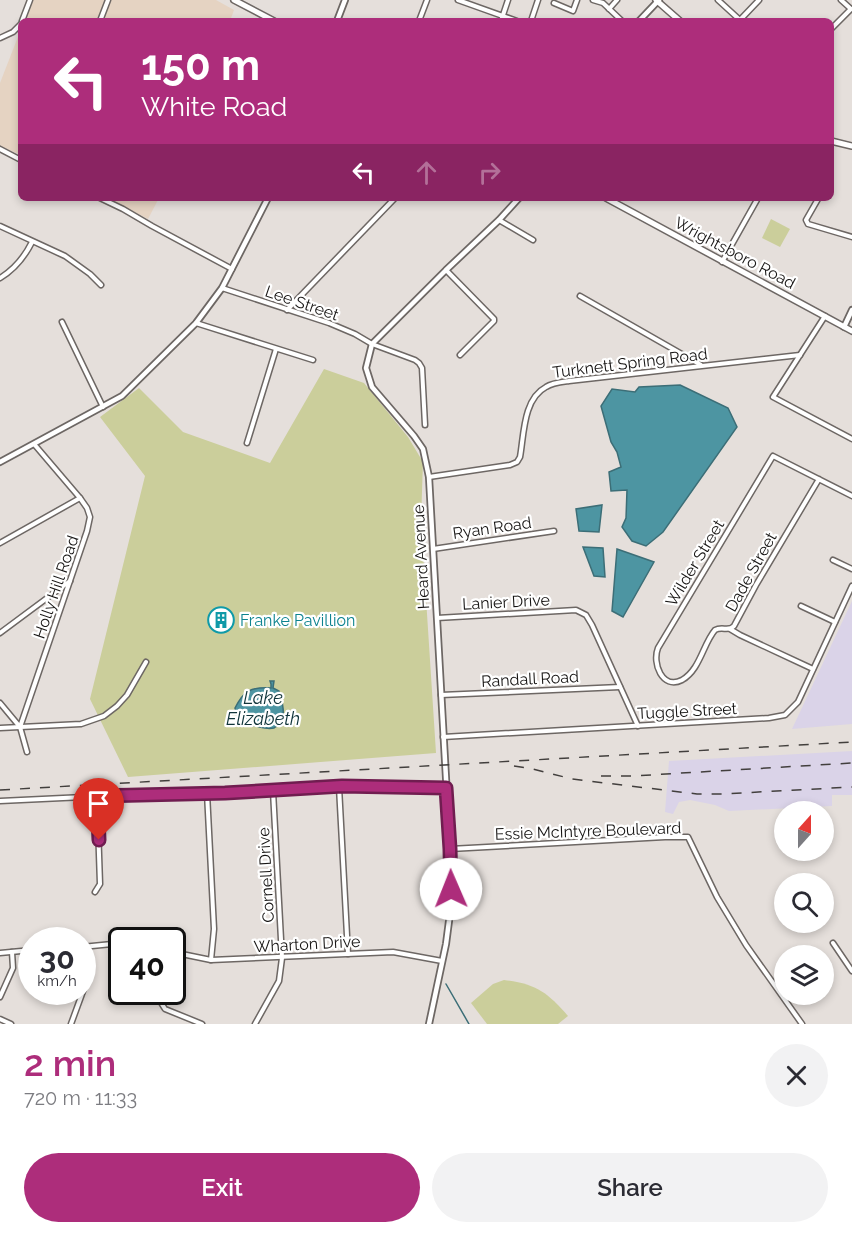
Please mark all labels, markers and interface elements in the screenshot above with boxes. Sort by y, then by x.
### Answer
text: 150 m [141,41,260,90]
icon: left [42,42,120,120]
text: White Road [141,91,287,122]
icon: left [347,156,380,189]
icon: ahead [410,156,443,189]
icon: right [473,156,506,189]
street label: Wrightsboro Road [671,213,799,293]
street label: Lee Street [263,282,342,325]
street label: Turknett Spring Road [552,344,709,382]
street label: Heard Avenue [409,504,433,610]
street label: Ryan Road [451,513,533,543]
street label: Wilder Street [662,516,729,610]
street label: Dade Street [721,528,781,615]
street label: Holly Hill Road [29,533,83,641]
street label: Lanier Drive [462,590,550,614]
building icon: Franke Pavillion [206,605,236,635]
place label: Franke Pavillion [240,611,355,630]
street label: Randall Road [481,667,579,691]
water label: Lake Elizabeth [226,687,300,729]
street label: Tuggle Street [637,699,738,723]
pin [73,778,124,840]
icon: arrive [82,787,115,820]
north arrow [774,801,834,861]
map controls [774,801,834,1005]
street label: Essie McIntyre Boulevard [494,818,682,844]
street label: Cornell Drive [254,827,278,923]
position arrow [419,857,483,921]
button: search [774,873,834,933]
speed limit sign: 40 [108,927,186,1005]
street label: Wharton Drive [253,932,361,956]
text: 30 [39,941,75,976]
button: layers [774,945,834,1005]
text: km/h [37,972,77,990]
text: 2 min [24,1042,116,1084]
button: close [765,1044,828,1107]
text: 720 m · 11:33 [24,1086,137,1110]
button: Exit [24,1153,420,1222]
button: Share [432,1153,828,1222]

